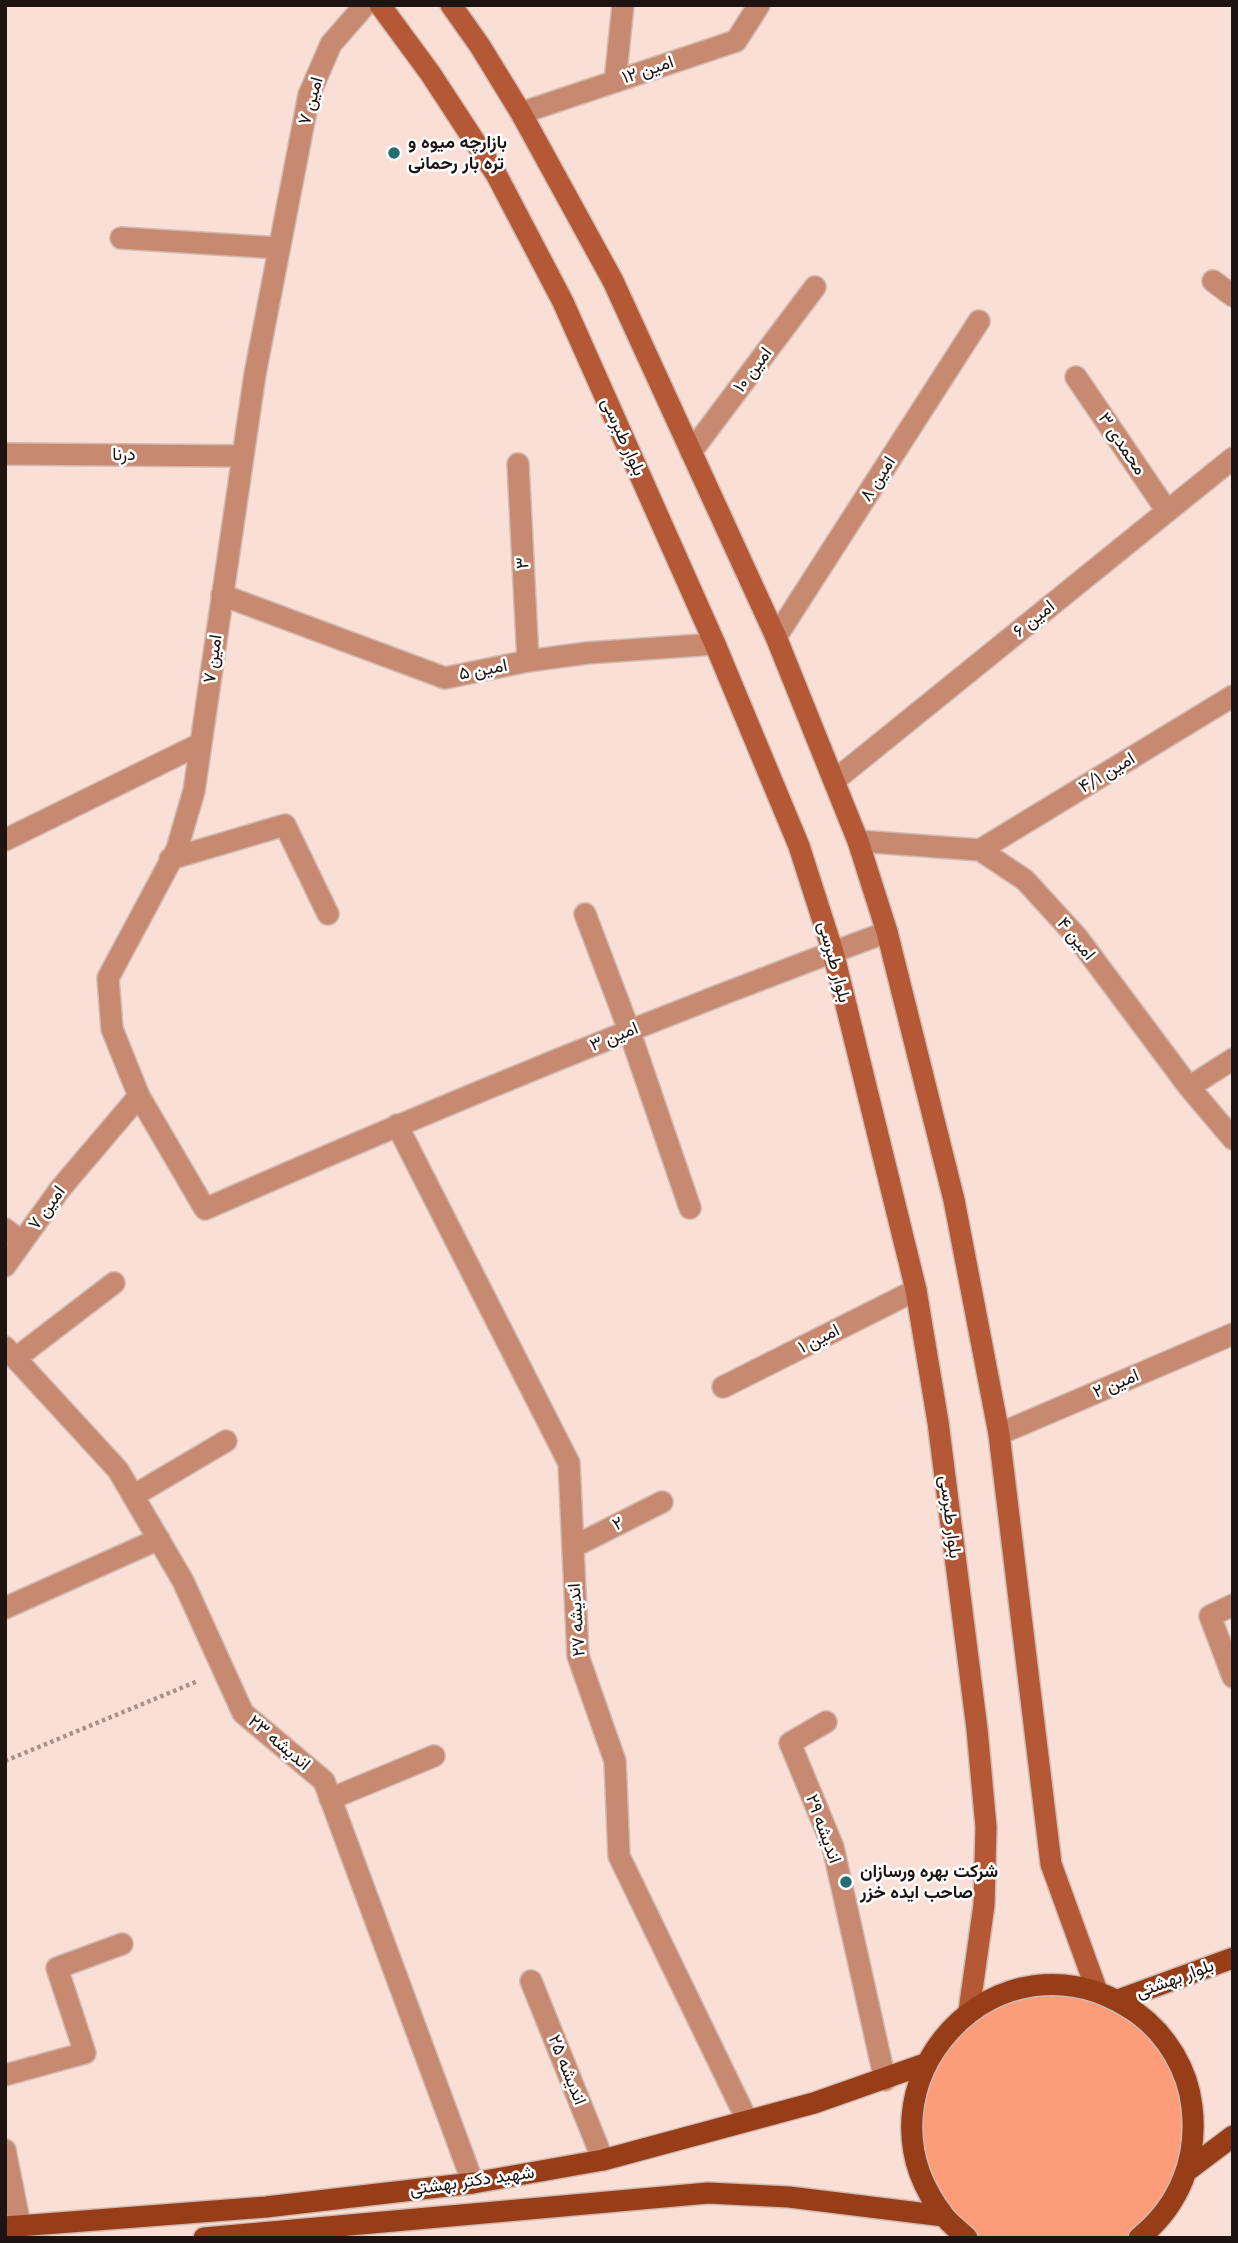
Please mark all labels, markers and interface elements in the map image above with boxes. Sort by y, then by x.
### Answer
street label: امین ۱۲ [619,51,677,89]
street label: امین ۷ [294,74,328,128]
place label: بازارچه میوه و تره بار رحمانی [408,132,507,174]
marker: بازارچه میوه و تره بار رحمانی [386,145,402,161]
street label: امین ۱۰ [729,343,777,397]
street label: بلوار طبرسی [596,395,650,479]
street label: محمدی ۳ [1093,409,1151,479]
street label: درنا [112,444,136,466]
street label: امین ۸ [856,453,900,505]
street label: ۳ [512,557,534,569]
street label: امین ۶ [1009,596,1059,642]
street label: امین ۷ [199,633,227,685]
street label: امین ۵ [457,655,509,685]
street label: امین ۴/۱ [1075,748,1139,798]
street label: امین ۴ [1052,913,1100,965]
street label: بلوار طبرسی [813,919,855,1005]
street label: امین ۳ [587,1018,641,1056]
street label: امین ۷ [24,1182,70,1234]
street label: امین ۱ [795,1319,843,1359]
street label: امین ۲ [1090,1365,1142,1403]
street label: بلوار طبرسی [934,1474,966,1560]
street label: ۲ [609,1512,627,1536]
street label: اندیشه ۲۷ [564,1583,590,1657]
street label: اندیشه ۲۳ [243,1711,315,1775]
street label: اندیشه ۲۹ [801,1792,845,1866]
place label: شرکت بهره ورسازان صاحب ایده خزر [860,1861,998,1904]
marker: شرکت بهره ورسازان صاحب ایده خزر [838,1874,854,1890]
street label: بلوار بهشتی [1133,1955,1217,2003]
street label: اندیشه ۲۵ [543,2032,591,2108]
street label: شهید دکتر بهشتی [408,2162,536,2200]

